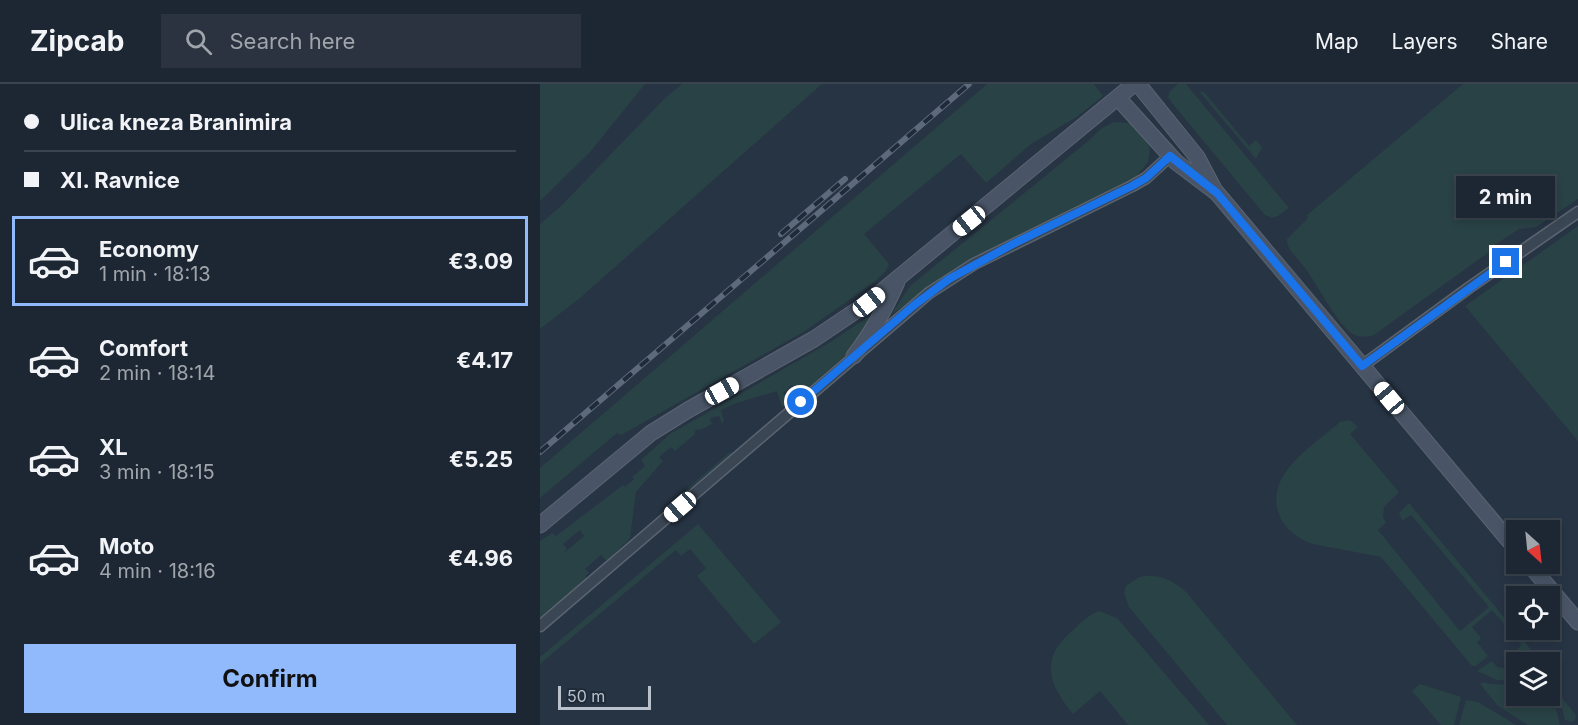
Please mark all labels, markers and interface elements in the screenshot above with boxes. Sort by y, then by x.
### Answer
search box [161,14,581,68]
text: Zipcab [30,24,125,58]
icon: search [182,25,215,58]
text: Search here [230,28,355,54]
text: Map [1315,29,1359,54]
text: Layers [1392,29,1458,54]
text: Share [1491,29,1548,54]
text: Ulica kneza Branimira [60,109,292,135]
text: XI. Ravnice [60,167,180,193]
callout: 2 min [1456,175,1556,217]
text: 2 min [1479,185,1532,209]
car [949,203,989,239]
icon: car [27,234,81,288]
text: Economy [99,236,199,262]
text: €3.09 [448,248,513,274]
route end [1492,248,1519,275]
text: 1 min · 18:13 [99,262,211,286]
car [849,284,889,320]
icon: car [27,333,81,387]
text: Comfort [99,335,188,361]
text: €4.17 [456,347,513,373]
text: 2 min · 18:14 [99,361,215,385]
car [702,374,742,408]
car [1371,378,1407,418]
route start [787,388,814,415]
icon: car [27,432,81,486]
text: XL [99,434,128,460]
text: €5.25 [449,446,513,472]
text: 3 min · 18:15 [99,460,215,484]
car [661,488,699,526]
north arrow [1506,520,1560,574]
map controls [1506,520,1560,706]
icon: car [27,531,81,585]
text: Moto [99,533,154,559]
text: €4.96 [448,545,513,571]
text: 4 min · 18:16 [99,559,216,583]
button: locate [1506,586,1560,640]
button: Confirm [24,644,516,713]
button: layers [1506,652,1560,706]
scale bar [558,683,651,710]
text: 50 m [567,686,605,706]

